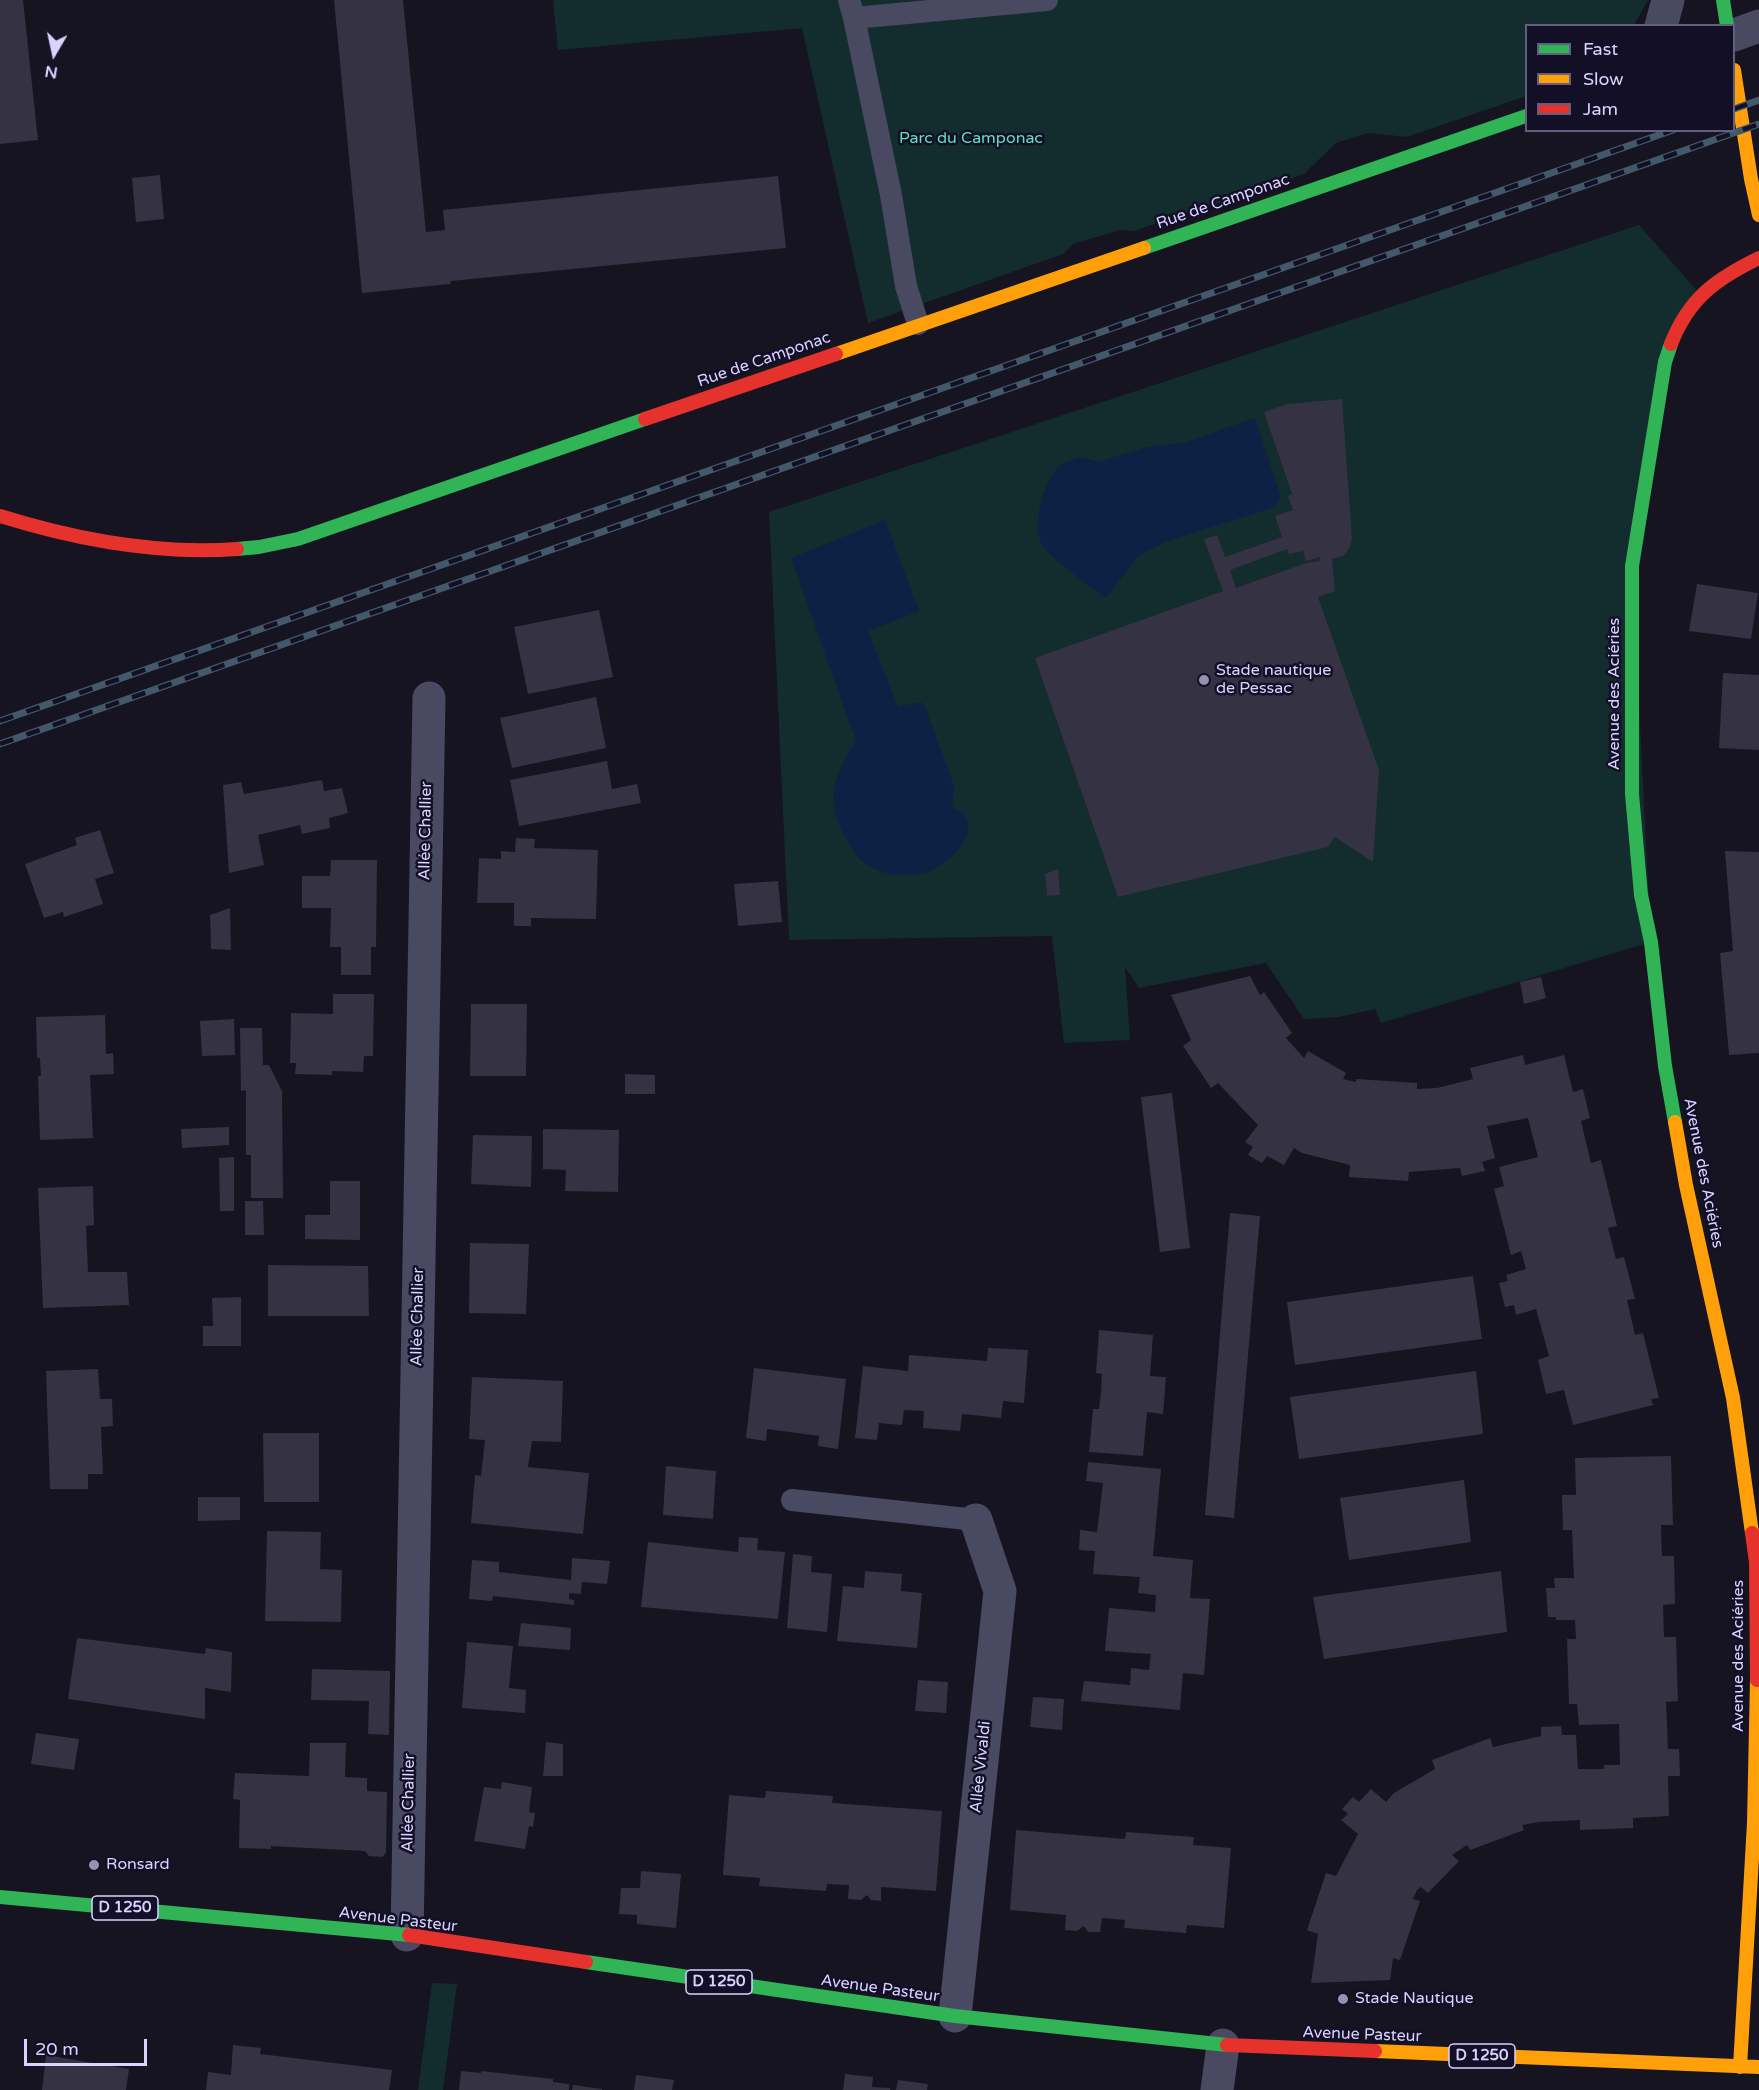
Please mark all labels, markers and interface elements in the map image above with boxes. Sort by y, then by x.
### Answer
north arrow [24,24,84,84]
legend [1525,24,1735,132]
text: Fast [1583,38,1618,60]
text: N [43,61,59,83]
text: Slow [1583,68,1624,90]
text: Jam [1583,98,1618,120]
park label: Parc du Camponac [899,129,1043,149]
street label: Rue de Camponac [1154,170,1292,234]
street label: Rue de Camponac [695,328,833,392]
street label: Avenue des Aciéries [1605,618,1625,770]
place label: Stade nautique de Pessac [1216,661,1331,699]
marker: Stade nautique de Pessac [1197,673,1211,687]
street label: Allée Challier [416,781,436,881]
street label: Avenue des Aciéries [1679,1096,1727,1250]
street label: Allée Challier [408,1267,428,1367]
street label: Avenue des Aciéries [1729,1580,1749,1732]
street label: Allée Vivaldi [967,1720,995,1814]
street label: Allée Challier [399,1753,419,1853]
place label: Ronsard [106,1855,170,1875]
marker: Ronsard [87,1858,101,1872]
road number: D 1250 [92,1896,158,1920]
street label: Avenue Pasteur [338,1903,458,1937]
road number: D 1250 [686,1970,752,1994]
street label: Avenue Pasteur [820,1971,940,2007]
place label: Stade Nautique [1355,1989,1473,2009]
marker: Stade Nautique [1336,1992,1350,2006]
street label: Avenue Pasteur [1302,2023,1422,2047]
scale bar [27,2027,150,2065]
text: 20 m [35,2038,79,2060]
road number: D 1250 [1449,2044,1515,2068]

